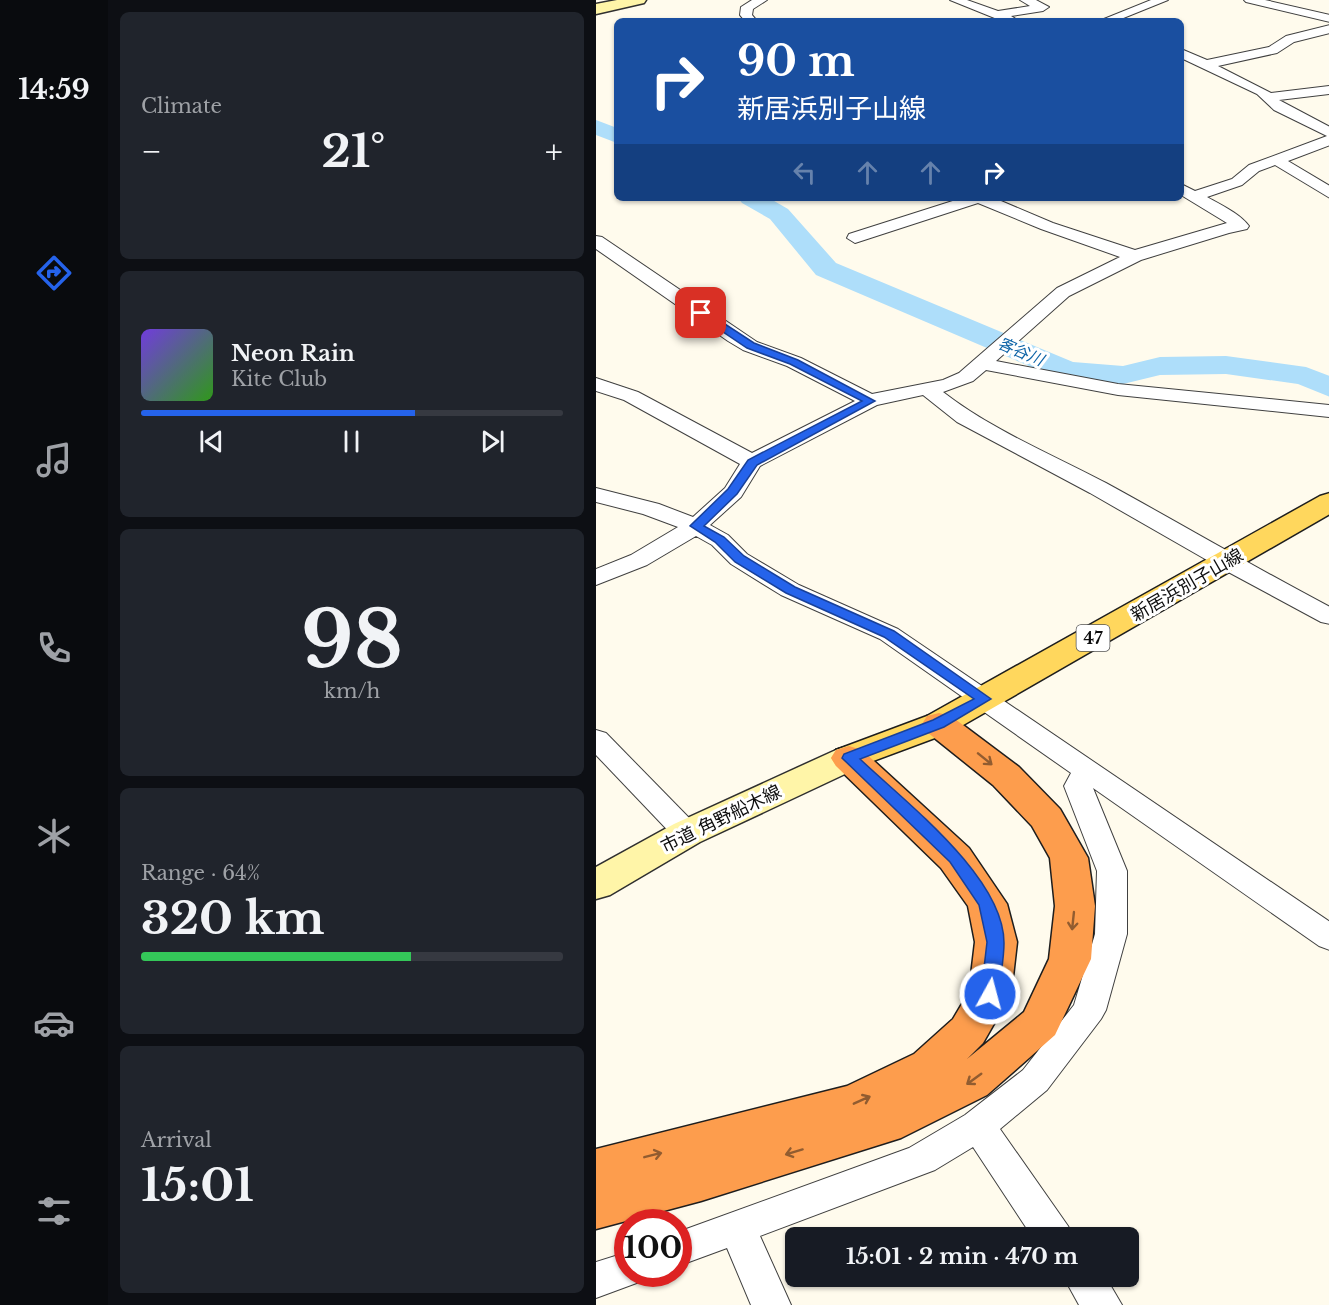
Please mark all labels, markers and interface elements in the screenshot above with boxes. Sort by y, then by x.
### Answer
text: 90 m [737,35,855,87]
icon: right [638,42,716,120]
text: 14:59 [18,73,90,106]
text: 新居浜別子山線 [737,92,926,125]
text: Climate [141,94,222,118]
text: 21° [321,123,385,179]
text: − [141,131,162,172]
text: + [545,131,563,172]
icon: left [788,156,821,189]
icon: ahead [851,156,884,189]
icon: ahead [914,156,947,189]
icon: right [977,156,1010,189]
icon: directions [33,252,75,294]
pin [675,287,726,338]
icon: arrive [684,296,717,329]
water label: 客谷川 [995,332,1049,370]
text: Neon Rain [231,340,355,367]
text: Kite Club [231,367,327,391]
icon: previous [195,425,228,458]
icon: pause [335,425,368,458]
icon: next [476,425,509,458]
icon: music [33,439,75,481]
street label: 新居浜別子山線 [1127,544,1247,626]
text: 98 [301,591,403,688]
road number: 47 [1076,625,1110,651]
icon: phone [33,627,75,669]
text: km/h [324,679,380,703]
one-way arrow [977,752,992,766]
street label: 市道 角野船木線 [657,780,785,858]
icon: climate [33,815,75,857]
text: Range · 64% [141,861,260,885]
text: 320 km [141,890,325,946]
one-way arrow [1067,911,1078,931]
position arrow [958,962,1022,1026]
icon: car [33,1002,75,1044]
one-way arrow [966,1073,982,1085]
one-way arrow [852,1094,870,1105]
text: Arrival [141,1128,212,1152]
one-way arrow [785,1147,804,1158]
one-way arrow [643,1148,662,1160]
text: 15:01 [141,1157,254,1213]
icon: filters [33,1190,75,1232]
speed limit sign: 100 [614,1209,692,1287]
text: 15:01 · 2 min · 470 m [846,1243,1078,1270]

